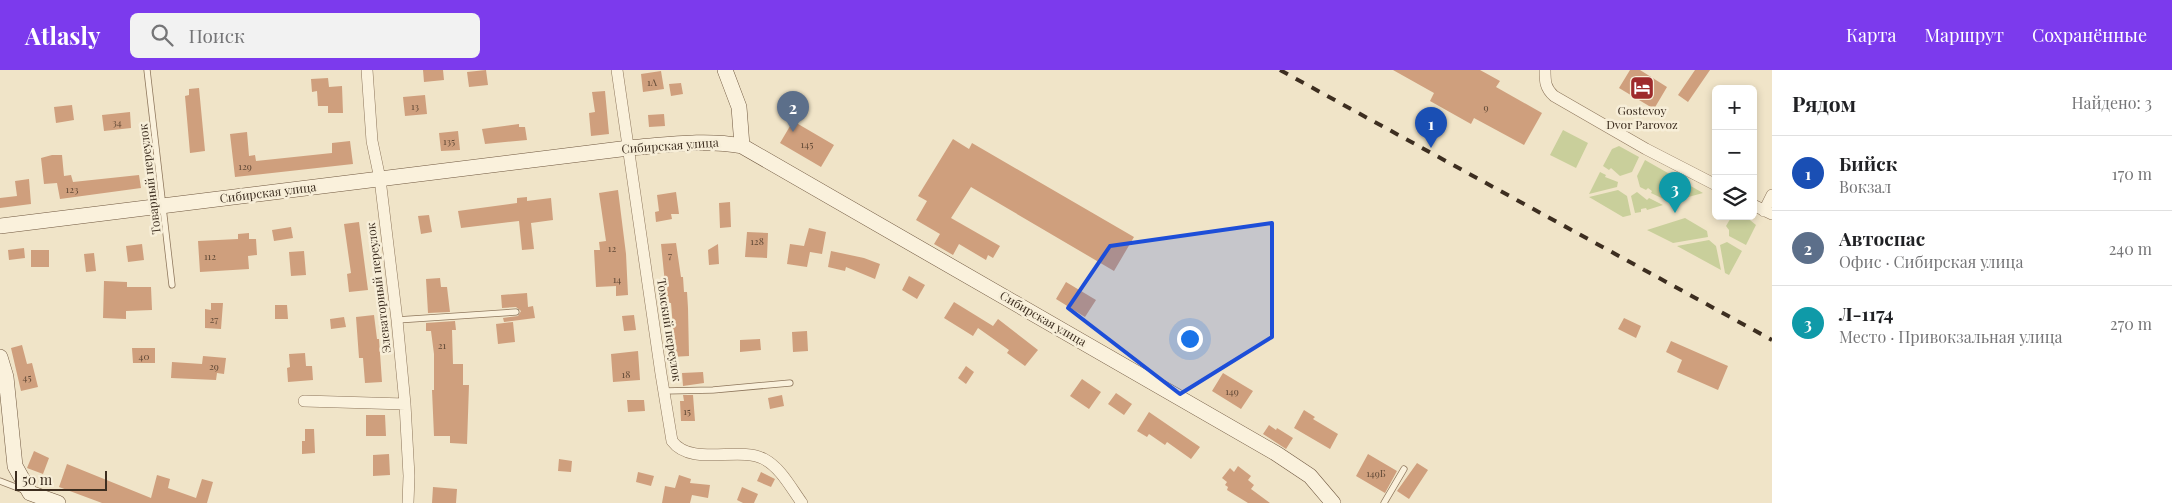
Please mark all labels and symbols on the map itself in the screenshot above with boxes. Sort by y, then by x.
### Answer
house number: 1А [647,75,658,89]
hotel icon: Gostevoy Dvor Parovoz [1629,75,1655,101]
pin: 2 [777,91,809,132]
house number: 13 [411,99,420,113]
house number: 9 [1483,100,1489,114]
place label: Gostevoy Dvor Parovoz [1606,102,1678,132]
pin: 1 [1415,107,1447,148]
house number: 34 [112,115,122,129]
street label: Товарный переулок [134,123,164,235]
house number: 135 [443,134,455,148]
street label: Сибирская улица [621,134,719,156]
house number: 145 [801,137,813,151]
house number: 129 [238,159,252,173]
pin: 3 [1659,172,1691,213]
street label: Сибирская улица [219,178,317,206]
house number: 123 [66,182,79,196]
street label: Элеваторный переулок [362,222,394,354]
house number: 128 [750,234,764,248]
house number: 12 [608,241,616,255]
house number: 7 [668,248,672,262]
house number: 112 [204,249,216,263]
house number: 14 [613,272,621,286]
street label: Томский переулок [654,277,686,383]
street label: Сибирская улица [997,287,1090,349]
house number: 27 [210,312,218,326]
your location [1177,326,1203,352]
house number: 21 [438,338,447,352]
house number: 40 [139,349,149,363]
house number: 29 [209,359,219,373]
house number: 18 [622,367,630,381]
house number: 45 [22,370,32,384]
house number: 149 [1225,384,1239,398]
house number: 15 [683,404,691,418]
house number: 149Б [1366,466,1386,480]
scale bar [15,468,108,491]

